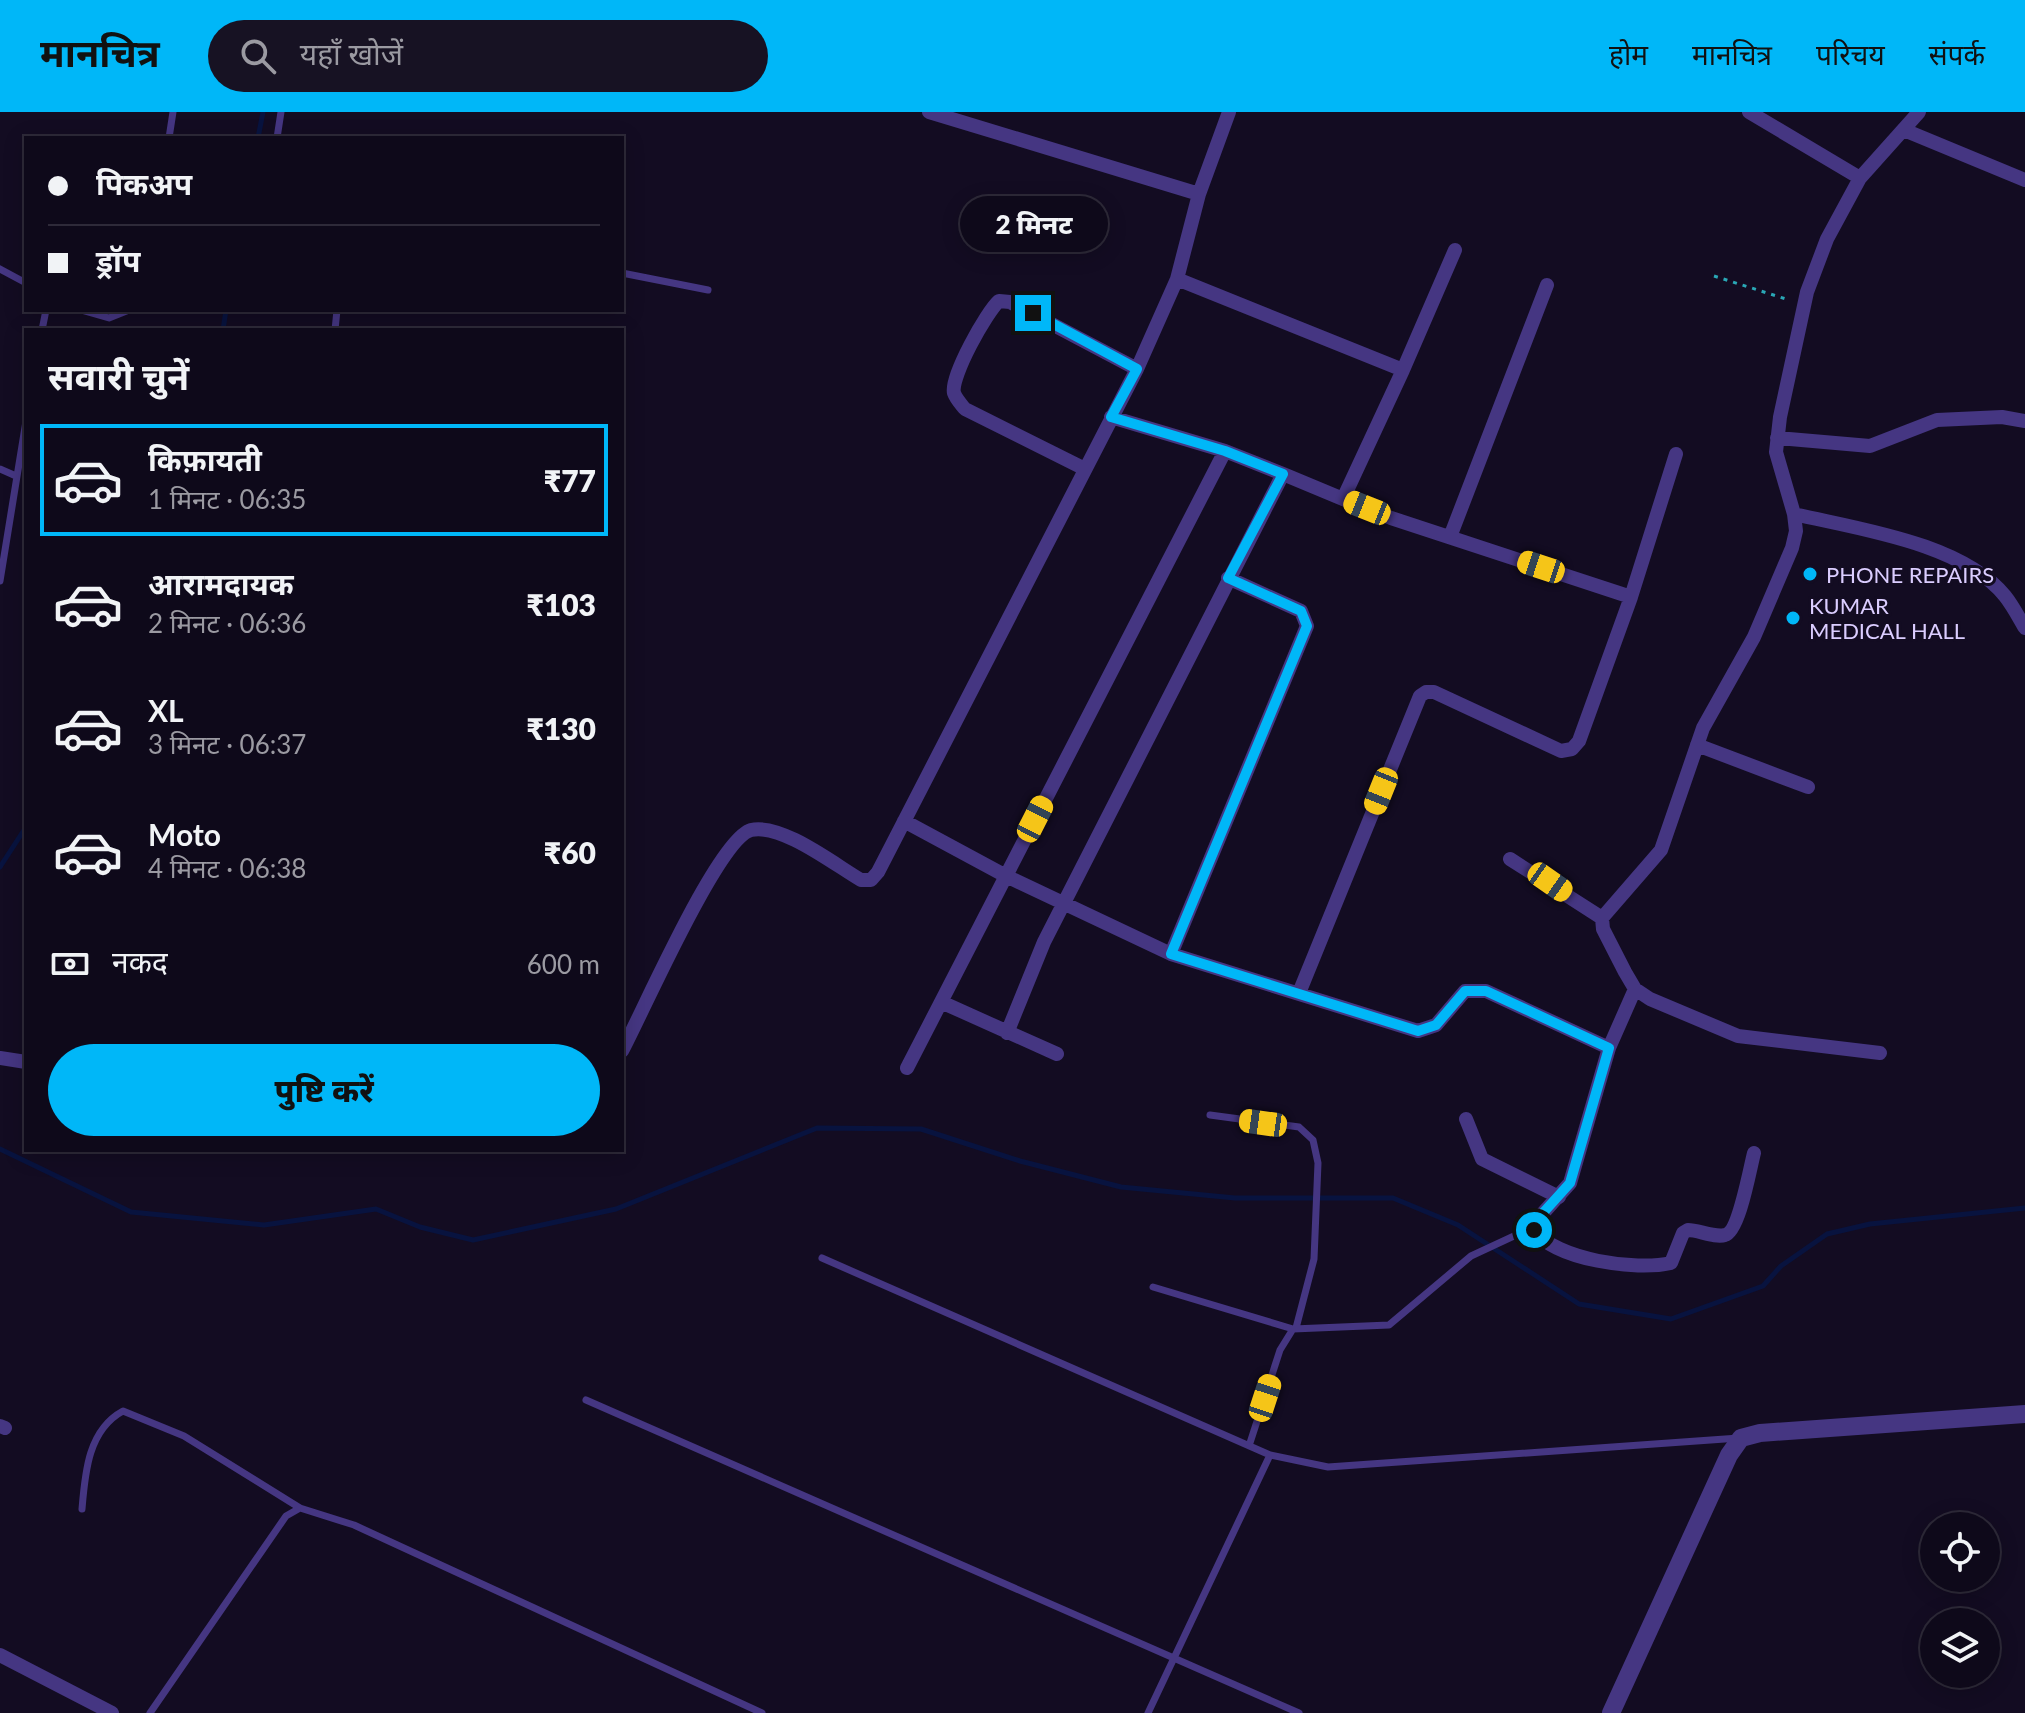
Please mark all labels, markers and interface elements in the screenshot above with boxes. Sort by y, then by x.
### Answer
search box [208,20,768,92]
text: मानचित्र [40,29,160,75]
icon: search [236,34,280,78]
text: यहाँ खोजें [300,35,403,71]
text: होम [1609,37,1648,71]
text: मानचित्र [1692,37,1772,71]
text: परिचय [1816,37,1885,71]
text: संपर्क [1929,37,1985,71]
text: पिकअप [96,165,192,201]
callout: 2 मिनट [959,197,1107,253]
text: 2 मिनट [995,208,1073,240]
text: ड्रॉप [96,242,140,278]
route end [1015,295,1051,331]
text: सवारी चुनें [48,354,189,398]
text: किफ़ायती [148,441,262,477]
icon: car [52,444,124,516]
text: ₹77 [544,462,596,498]
text: 1 मिनट · 06:35 [148,483,306,515]
car [1340,488,1394,528]
car [1514,548,1568,586]
place label: PHONE REPAIRS [1826,561,1994,588]
text: आरामदायक [148,565,294,601]
marker: PHONE REPAIRS [1801,565,1819,583]
icon: car [52,568,124,640]
text: ₹103 [526,586,596,622]
place label: KUMAR MEDICAL HALL [1809,592,1965,644]
text: 2 मिनट · 06:36 [148,607,306,639]
marker: KUMAR MEDICAL HALL [1784,609,1802,627]
icon: car [52,692,124,764]
text: XL [148,692,184,728]
text: ₹130 [526,710,596,746]
text: 3 मिनट · 06:37 [148,728,306,760]
car [1361,764,1401,818]
car [1013,792,1057,846]
icon: car [52,816,124,888]
text: Moto [148,816,221,852]
text: ₹60 [544,834,596,870]
text: 4 मिनट · 06:38 [148,852,306,884]
car [1523,858,1577,906]
icon: cash [48,942,92,986]
text: नकद [112,943,168,979]
text: 600 m [527,948,600,980]
button: पुष्टि करें [48,1044,600,1136]
car [1238,1108,1288,1138]
route start [1516,1212,1552,1248]
car [1246,1371,1284,1425]
map controls [1920,1512,2000,1688]
button: locate [1920,1512,2000,1592]
button: layers [1920,1608,2000,1688]

